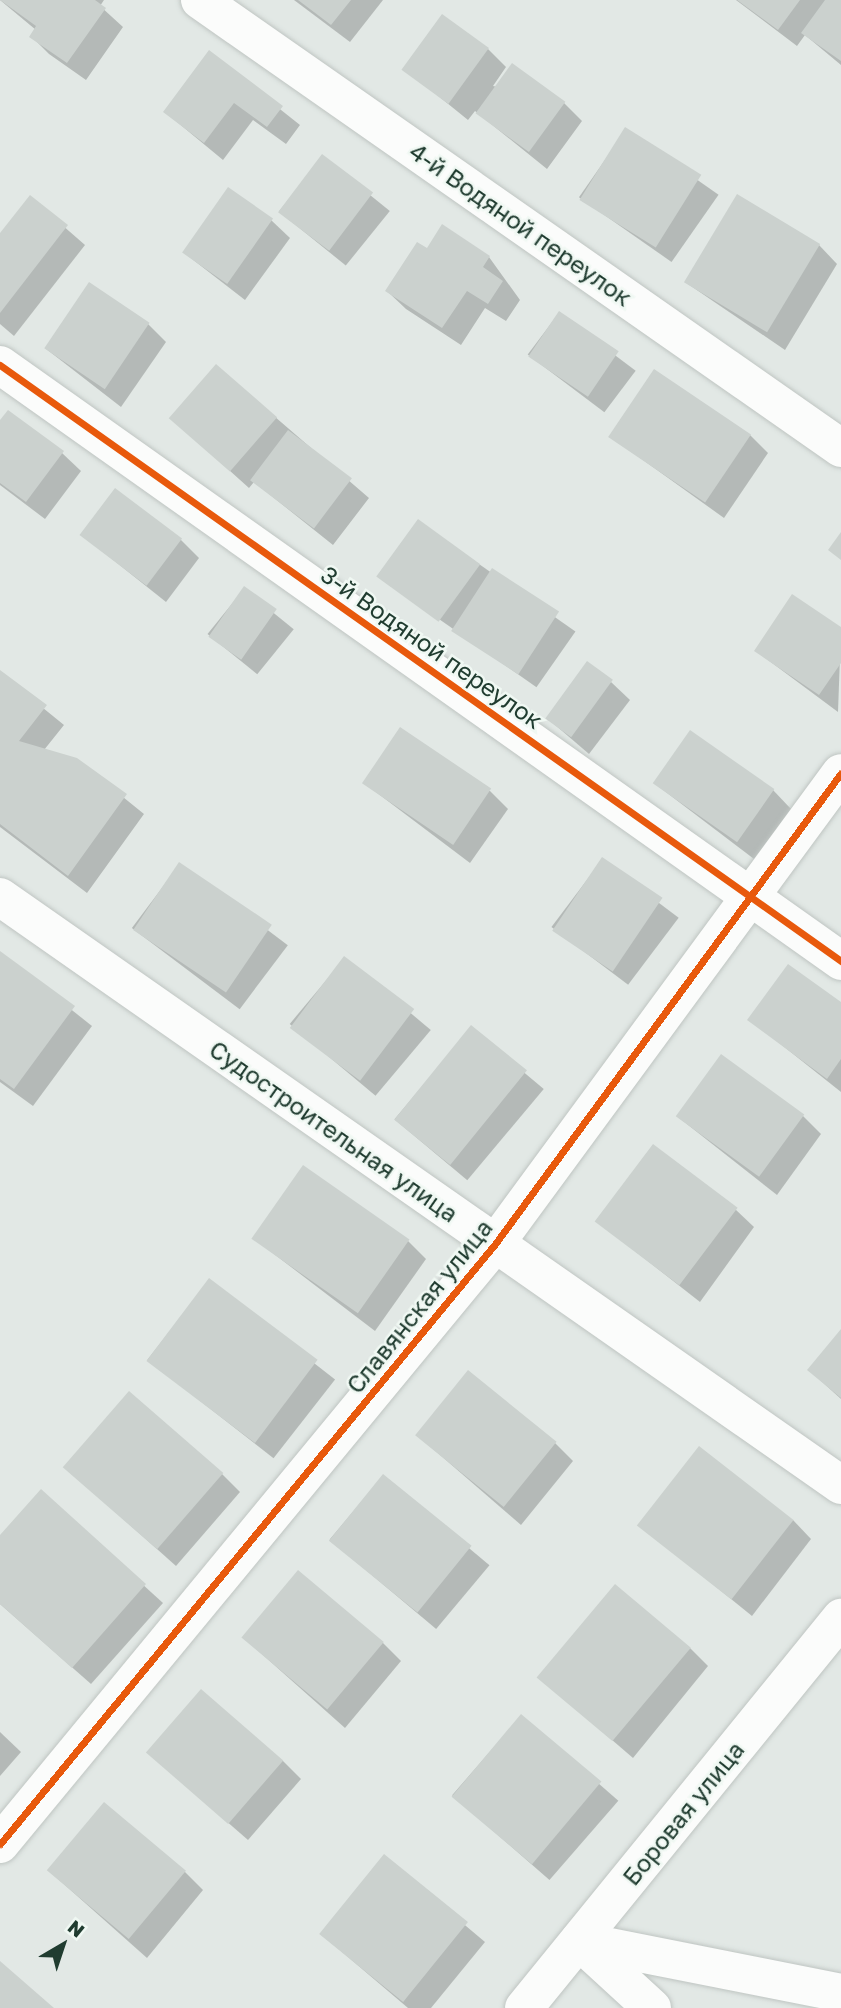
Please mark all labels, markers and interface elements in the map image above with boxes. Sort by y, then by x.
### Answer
street label: 4-й Водяной переулок [404,136,638,312]
street label: 3-й Водяной переулок [316,560,548,734]
street label: Судостроительная улица [204,1034,464,1228]
street label: Славянская улица [340,1213,498,1399]
street label: Боровая улица [616,1735,750,1891]
north arrow [28,1910,98,1980]
text: N [64,1915,89,1942]

